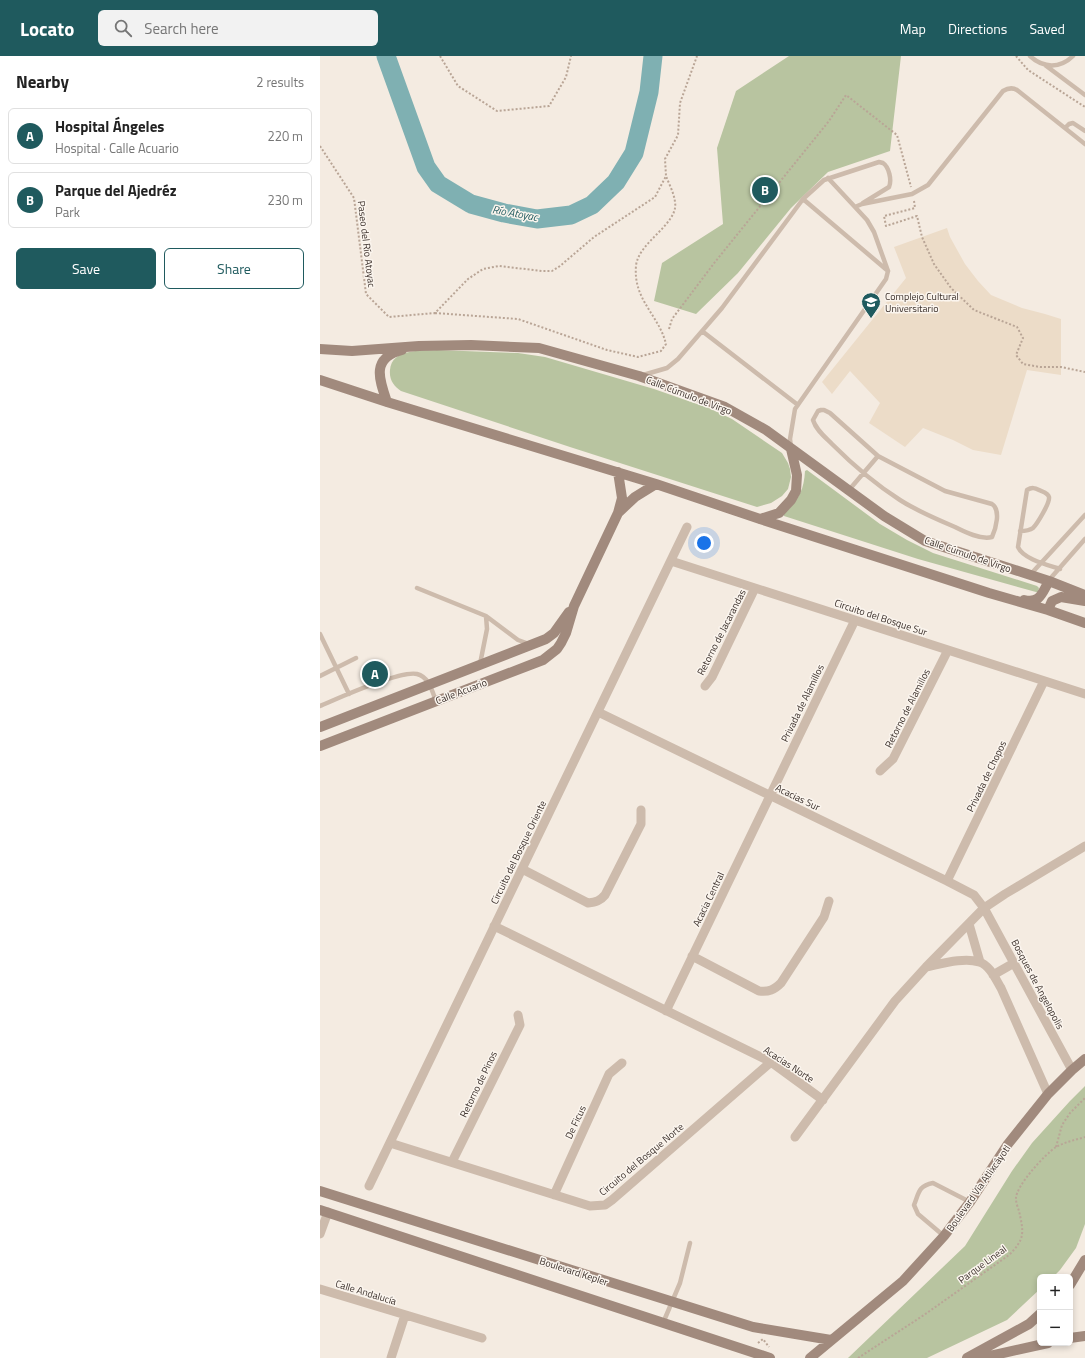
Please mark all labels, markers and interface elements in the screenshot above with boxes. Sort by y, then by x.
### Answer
search box [98,10,378,46]
text: Locato [20,14,74,43]
icon: search [112,17,134,39]
text: Search here [144,17,219,40]
text: Map [900,18,926,39]
text: Directions [948,18,1007,39]
text: Saved [1029,18,1065,39]
text: Nearby [16,69,69,95]
text: 2 results [256,72,304,92]
text: Hospital Ángeles [55,115,164,138]
text: A [26,126,34,146]
text: 220 m [267,126,303,146]
text: Hospital · Calle Acuario [55,138,179,158]
pin: B [752,175,778,205]
text: Parque del Ajedréz [55,179,176,202]
text: B [26,190,34,210]
text: 230 m [267,190,303,210]
street label: Paseo del Río Atoyac [354,200,379,288]
water label: Río Atoyac [491,201,540,225]
text: Park [55,202,80,222]
button: Save [16,248,156,289]
button: Share [164,248,304,289]
place label: Complejo Cultural Universitario [885,289,959,316]
school or university icon: Complejo Cultural Universitario [860,291,882,319]
street label: Calle Cúmulo de Virgo [644,372,734,419]
your location [694,533,714,553]
street label: Calle Cúmulo de Virgo [922,533,1013,576]
street label: Retorno de Jacarandas [693,586,750,678]
street label: Circuito del Bosque Sur [832,595,930,640]
pin: A [362,659,388,689]
street label: Privada de Alamillos [777,662,828,745]
street label: Retorno de Alamillos [881,666,934,750]
street label: Calle Acuario [433,675,489,708]
street label: Privada de Chopos [963,738,1010,814]
street label: Acacias Sur [773,780,823,815]
street label: Circuito del Bosque Oriente [487,798,550,907]
street label: Acacia Central [689,869,728,929]
street label: Bosques de Angelopolis [1007,937,1068,1032]
street label: Acacias Norte [760,1042,817,1086]
street label: Retorno de Pinos [456,1048,501,1120]
street label: De Ficus [561,1103,590,1141]
street label: Circuito del Bosque Norte [596,1119,687,1199]
street label: Boulevard Vía Atlixcáyotl [943,1142,1014,1235]
street label: Parque Lineal [955,1242,1010,1287]
street label: Boulevard Kepler [538,1253,611,1290]
map controls [1037,1274,1073,1346]
button: + [1037,1274,1073,1310]
street label: Calle Andalucía [333,1276,398,1309]
button: − [1037,1310,1073,1346]

